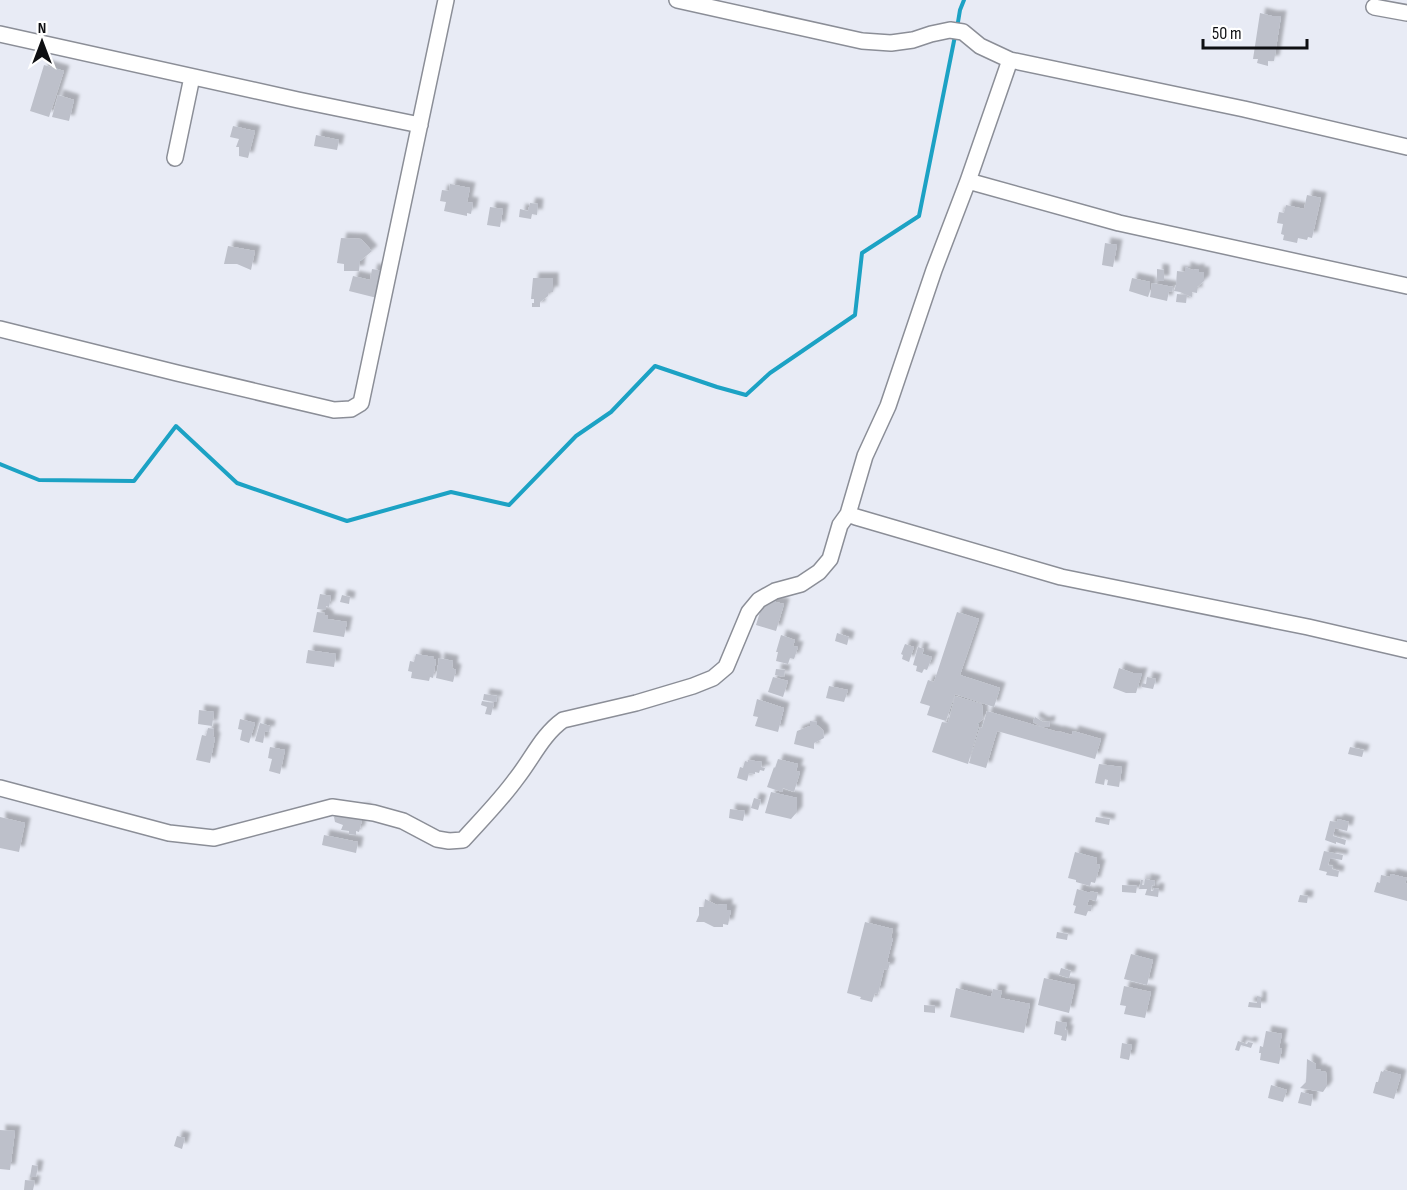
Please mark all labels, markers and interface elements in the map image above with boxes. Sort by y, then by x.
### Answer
north arrow [12,12,72,72]
scale bar [1203,12,1306,50]
text: N [38,19,46,38]
text: 50 m [1212,23,1242,44]

